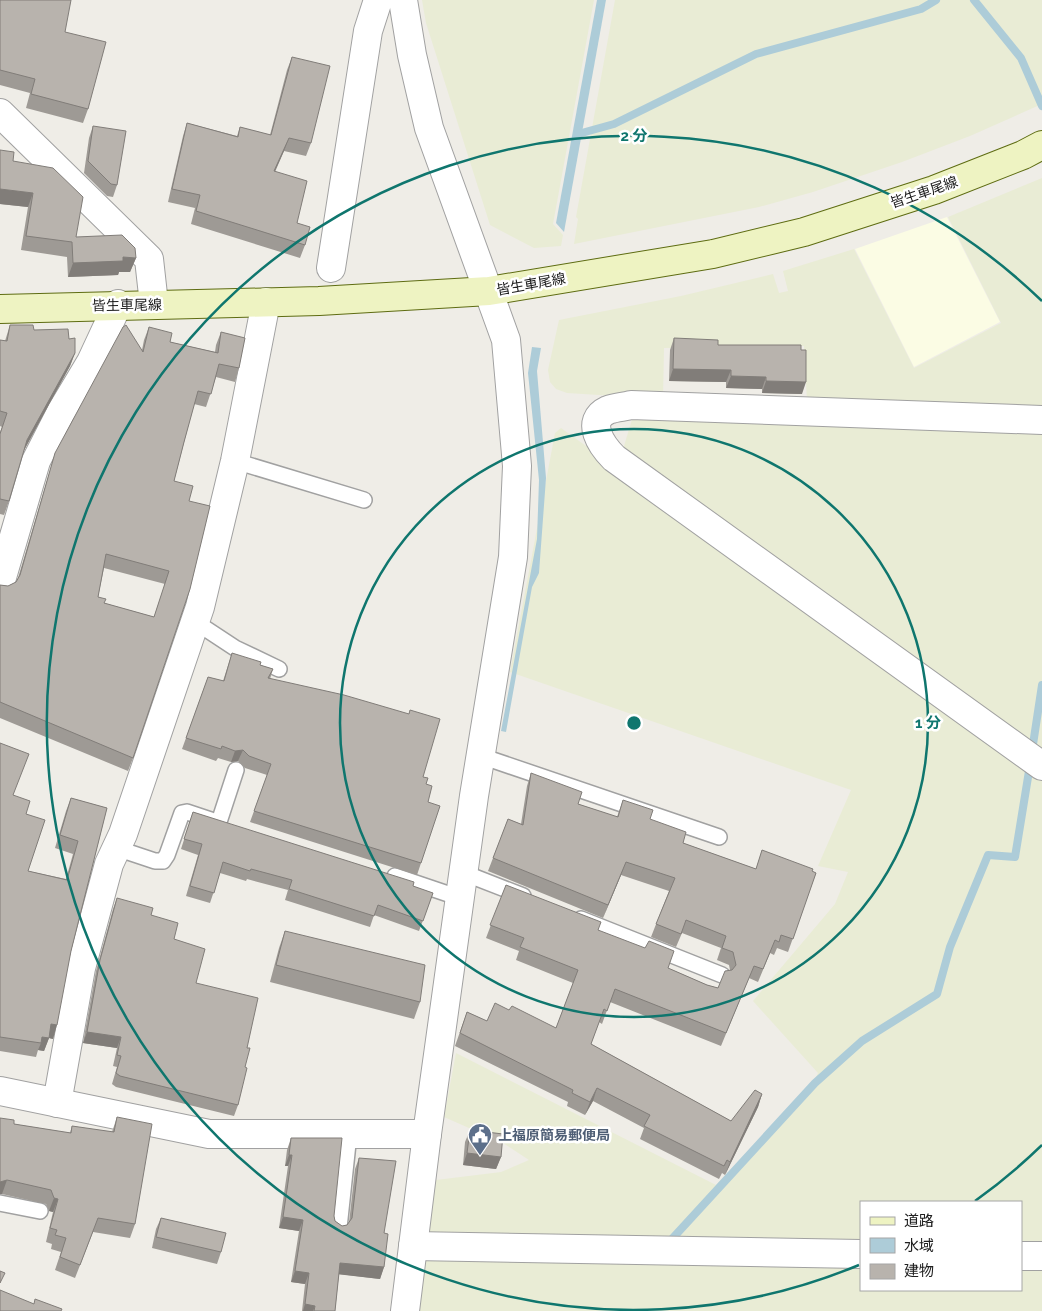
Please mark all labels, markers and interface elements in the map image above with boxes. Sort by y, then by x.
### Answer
text: 2 分 [620,127,648,145]
street label: 皆生車尾線 [888,173,960,211]
street label: 皆生車尾線 [495,270,567,298]
street label: 皆生車尾線 [92,296,162,314]
centre of rings [625,714,643,732]
text: 1 分 [915,714,941,732]
public building icon: 上福原簡易郵便局 [467,1122,493,1156]
place label: 上福原簡易郵便局 [498,1127,610,1143]
legend [860,1201,1022,1291]
text: 道路 [904,1212,934,1230]
text: 水域 [904,1237,934,1255]
text: 建物 [904,1262,934,1280]

